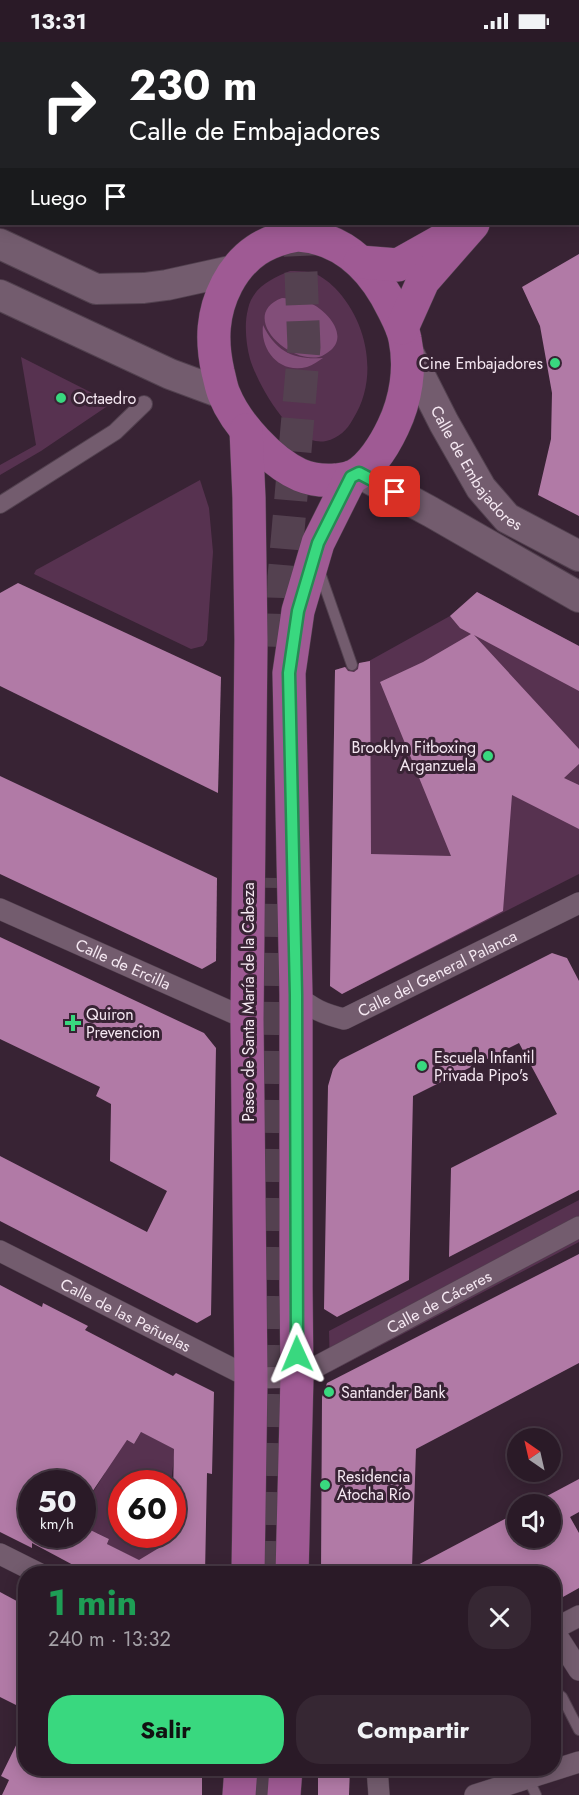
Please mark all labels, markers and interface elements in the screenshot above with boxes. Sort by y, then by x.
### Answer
text: 13:31 [30,5,87,37]
text: 230 m [129,55,257,116]
icon: right [30,66,108,144]
text: Calle de Embajadores [129,111,380,150]
icon: arrive [99,180,132,213]
text: Luego [30,181,87,213]
place label: Cine Embajadores [419,352,543,375]
marker: Cine Embajadores [548,356,562,370]
place label: Octaedro [73,387,136,410]
marker: Octaedro [54,391,68,405]
street label: Calle de Embajadores [425,401,526,536]
pin [369,466,420,517]
icon: arrive [378,475,411,508]
place label: Brooklyn Fitboxing Arganzuela [351,736,476,777]
marker: Brooklyn Fitboxing Arganzuela [481,749,495,763]
street label: Paseo de Santa María de la Cabeza [237,882,260,1122]
street label: Calle del General Palanca [354,924,521,1023]
street label: Calle de Ercilla [72,933,175,996]
place label: Quiron Prevencion [86,1003,160,1044]
marker: Quiron Prevencion [64,1014,82,1032]
place label: Escuela Infantil Privada Pipo's [434,1046,534,1087]
marker: Escuela Infantil Privada Pipo's [415,1059,429,1073]
street label: Calle de Cáceres [383,1265,496,1339]
street label: Calle de las Peñuelas [56,1272,195,1358]
position arrow [265,1322,329,1386]
place label: Santander Bank [341,1381,446,1404]
marker: Santander Bank [322,1385,336,1399]
north arrow [507,1428,561,1482]
map controls [507,1428,561,1548]
place label: Residencia Atocha Río [337,1465,411,1506]
speed limit sign: 60 [108,1470,186,1548]
marker: Residencia Atocha Río [318,1478,332,1492]
text: 50 [37,1480,77,1523]
button: sound [507,1494,561,1548]
text: km/h [40,1513,74,1535]
text: 1 min [48,1576,137,1628]
button: close [468,1586,531,1649]
text: 240 m · 13:32 [48,1625,171,1654]
button: Salir [48,1695,284,1764]
button: Compartir [296,1695,531,1764]

